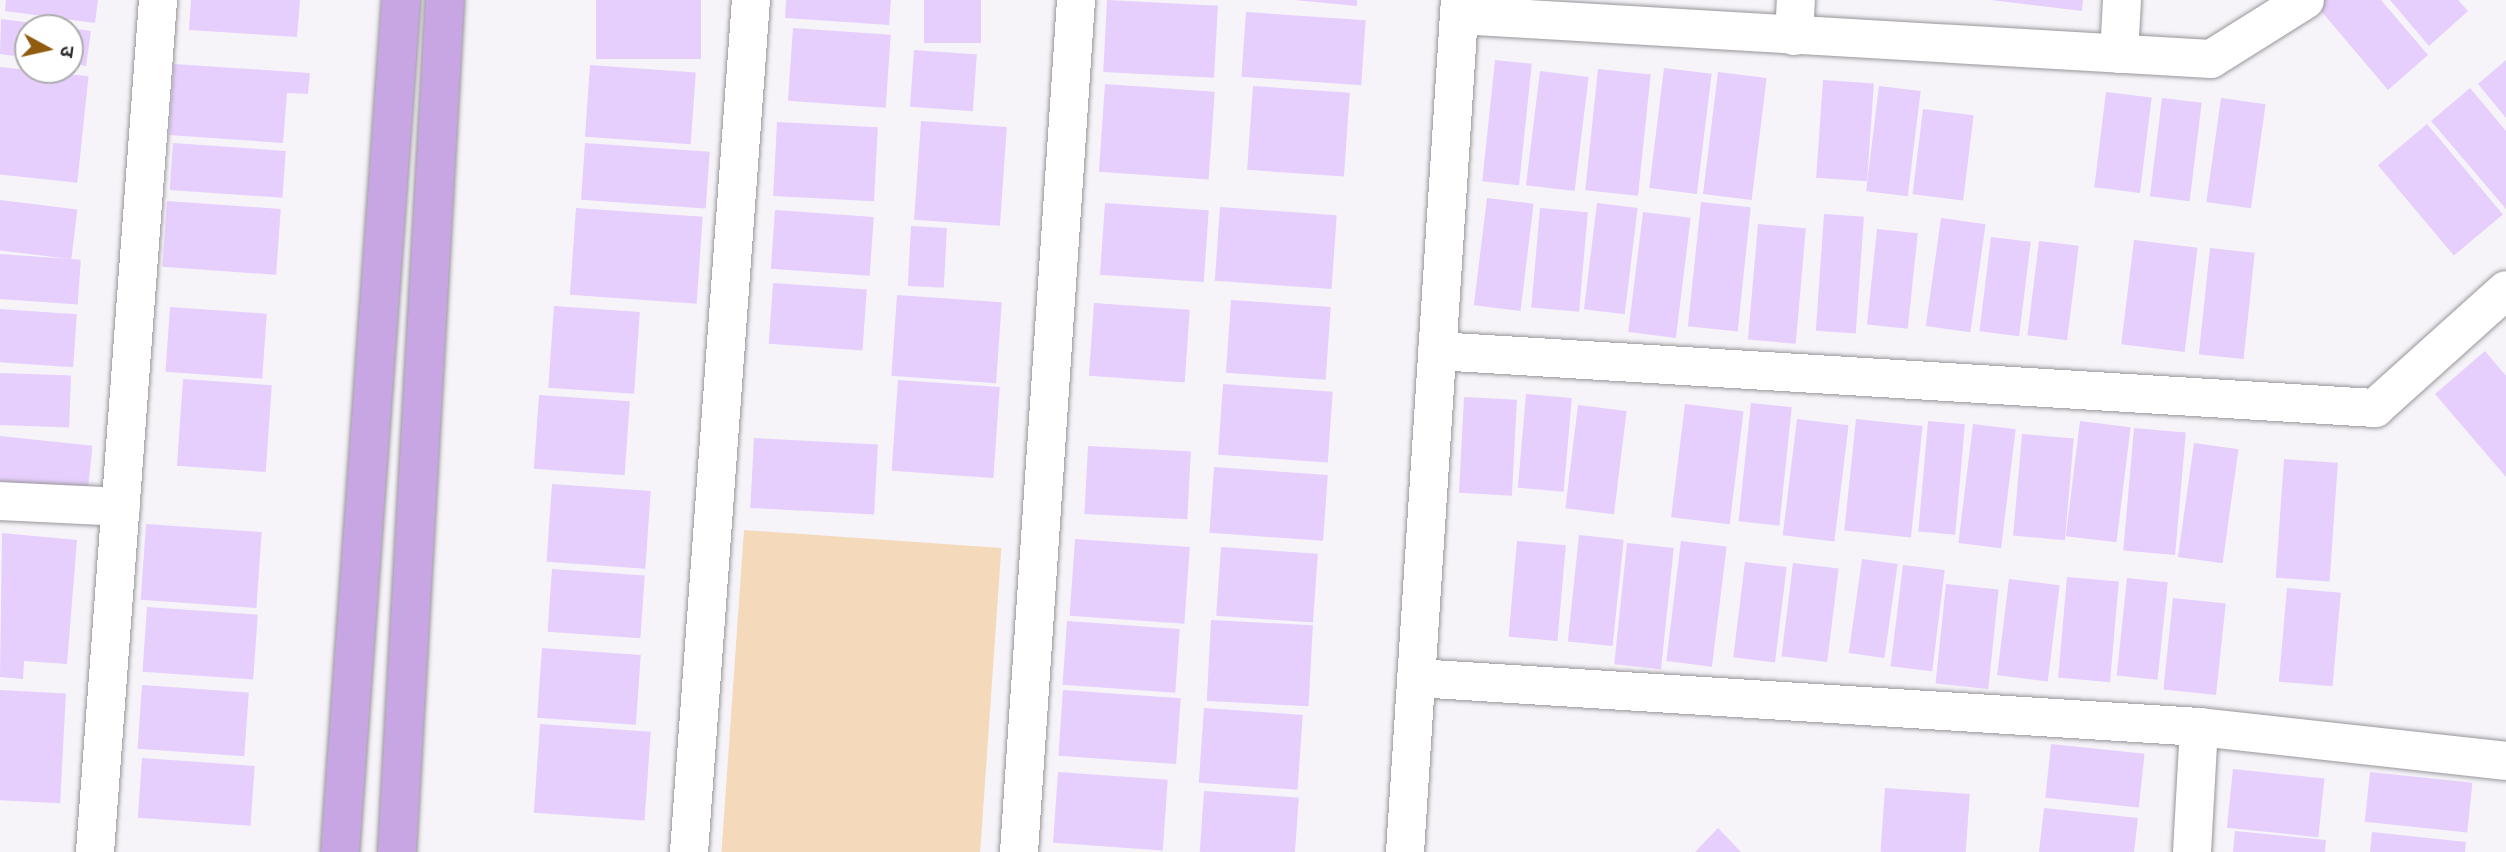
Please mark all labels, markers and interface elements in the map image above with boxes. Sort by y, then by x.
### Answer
north arrow [14,14,84,84]
text: उ [56,45,80,59]

